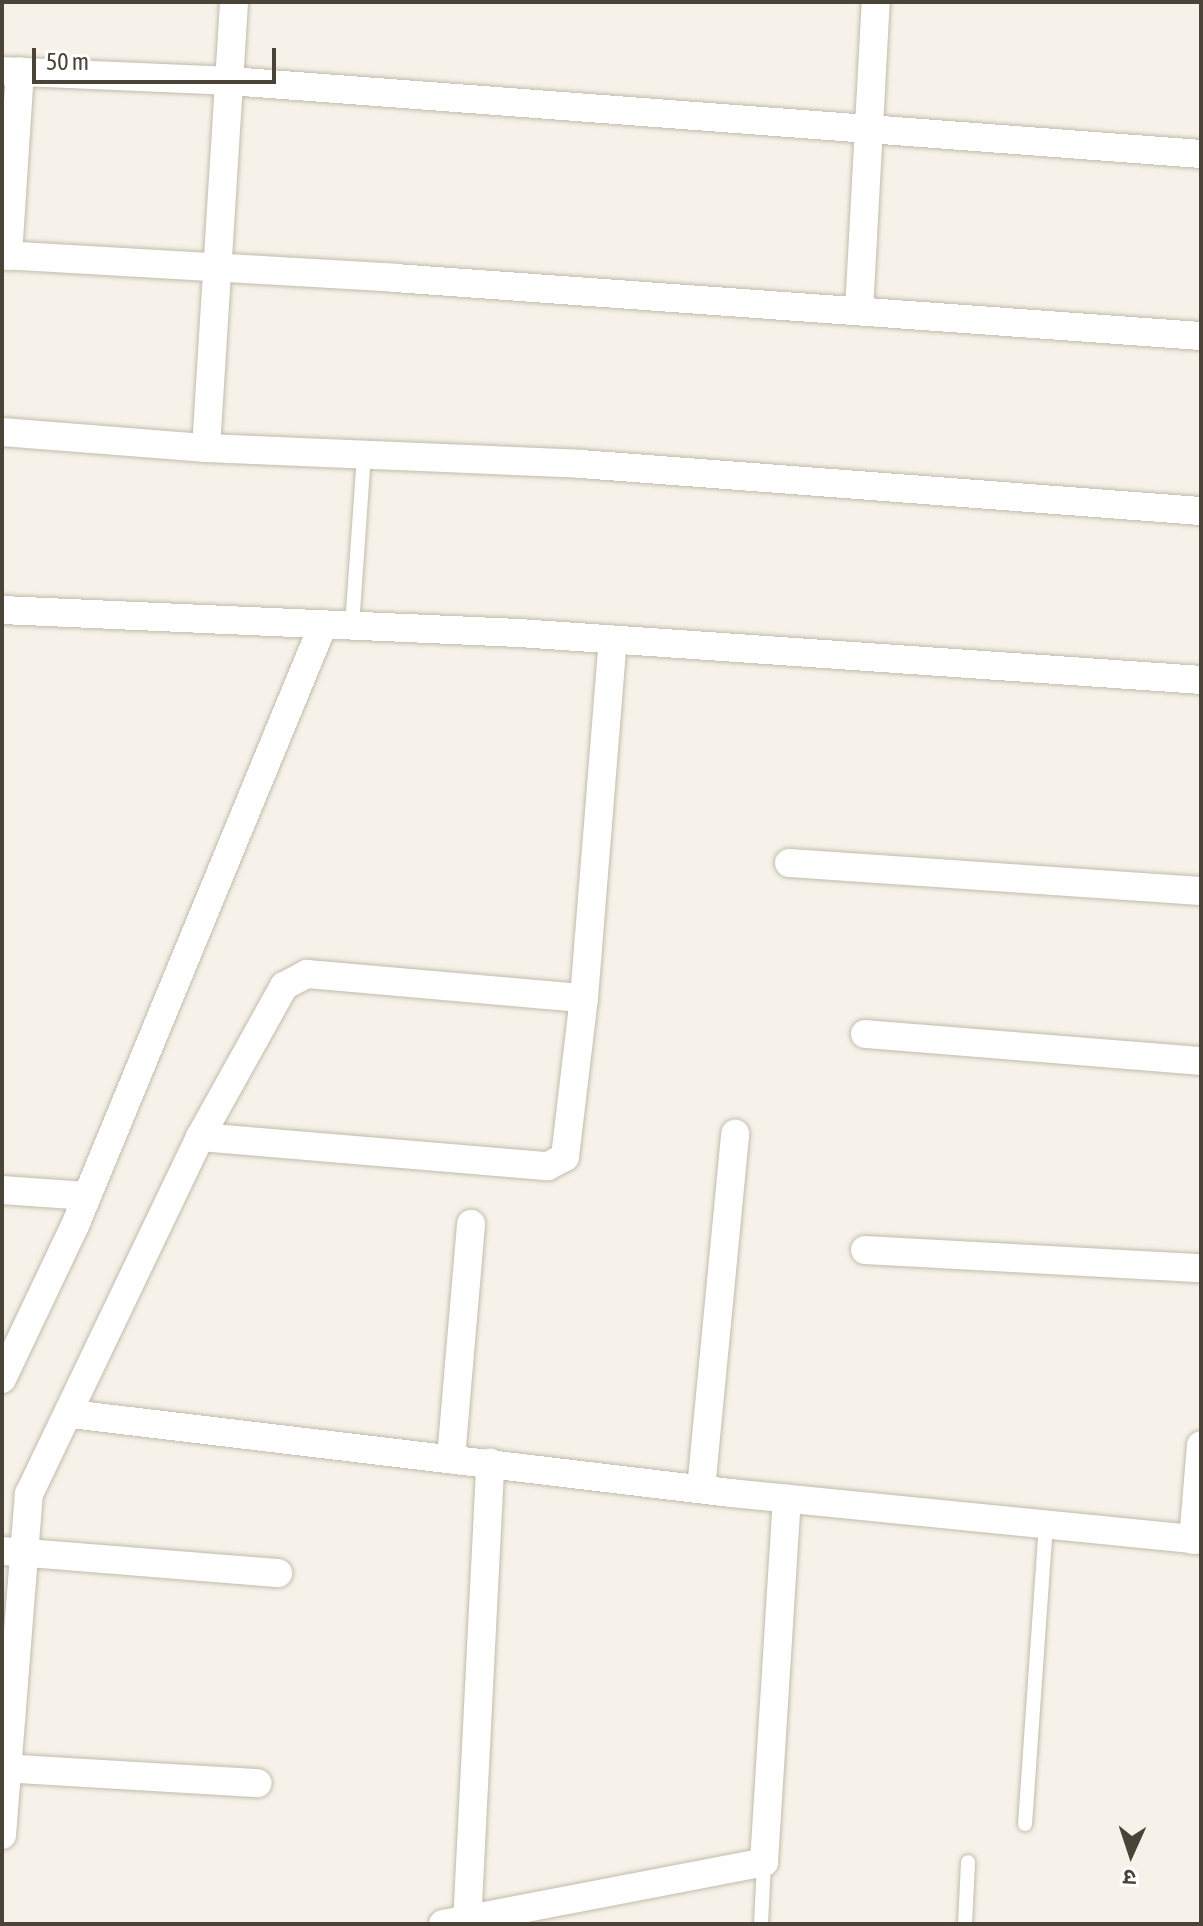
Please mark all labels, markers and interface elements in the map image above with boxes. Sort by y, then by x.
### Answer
scale bar [36,32,280,82]
text: 50 m [46,48,89,75]
north arrow [1091,1814,1171,1894]
text: उ [1123,1865,1137,1891]

